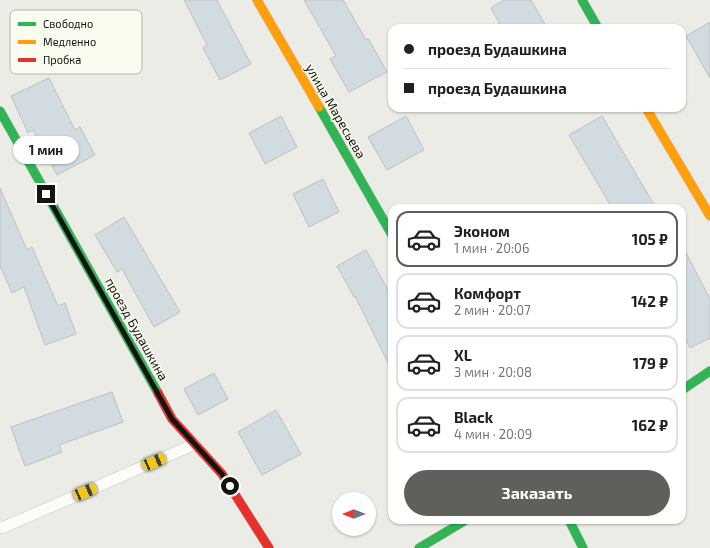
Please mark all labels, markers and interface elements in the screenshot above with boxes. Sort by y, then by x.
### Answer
legend [10,10,142,74]
text: Свободно [43,17,93,30]
text: Медленно [43,35,96,48]
text: проезд Будашкина [428,40,567,58]
text: Пробка [43,53,81,66]
street label: улица Маресьева [302,61,370,161]
text: проезд Будашкина [428,79,567,97]
callout: 1 мин [13,136,79,164]
text: 1 мин [29,142,63,158]
route end [37,185,55,203]
icon: car [406,221,442,257]
text: Эконом [454,222,510,240]
text: 105 ₽ [632,230,668,248]
text: 1 мин · 20:06 [454,240,529,256]
street label: проезд Будашкина [102,275,172,383]
icon: car [406,283,442,319]
text: Комфорт [454,284,521,302]
text: 142 ₽ [631,292,668,310]
text: 2 мин · 20:07 [454,302,531,318]
icon: car [406,345,442,381]
text: XL [454,346,472,364]
text: 179 ₽ [633,354,668,372]
text: 3 мин · 20:08 [454,364,532,380]
icon: car [406,407,442,443]
text: Black [454,408,493,426]
text: 162 ₽ [632,416,668,434]
text: 4 мин · 20:09 [454,426,532,442]
car [141,452,167,472]
button: Заказать [404,470,670,516]
route start [221,477,239,495]
car [72,482,98,502]
north arrow [332,492,376,536]
map controls [332,492,376,536]

